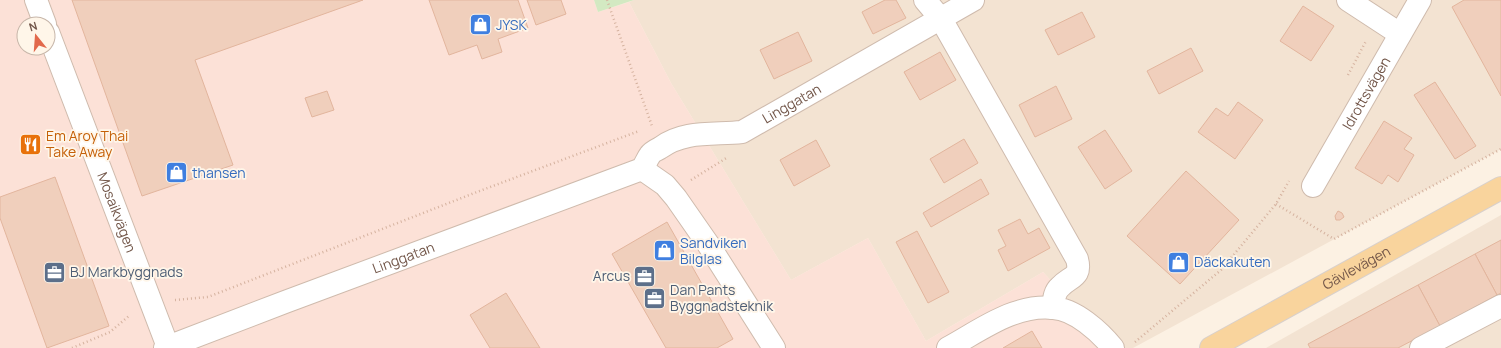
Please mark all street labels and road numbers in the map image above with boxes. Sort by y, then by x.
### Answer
street label: Idrottsvägen [1337,53,1394,133]
street label: Linggatan [759,79,824,128]
street label: Mosaikvägen [93,169,141,255]
street label: Linggatan [370,237,437,278]
street label: Gävlevägen [1319,241,1393,294]

